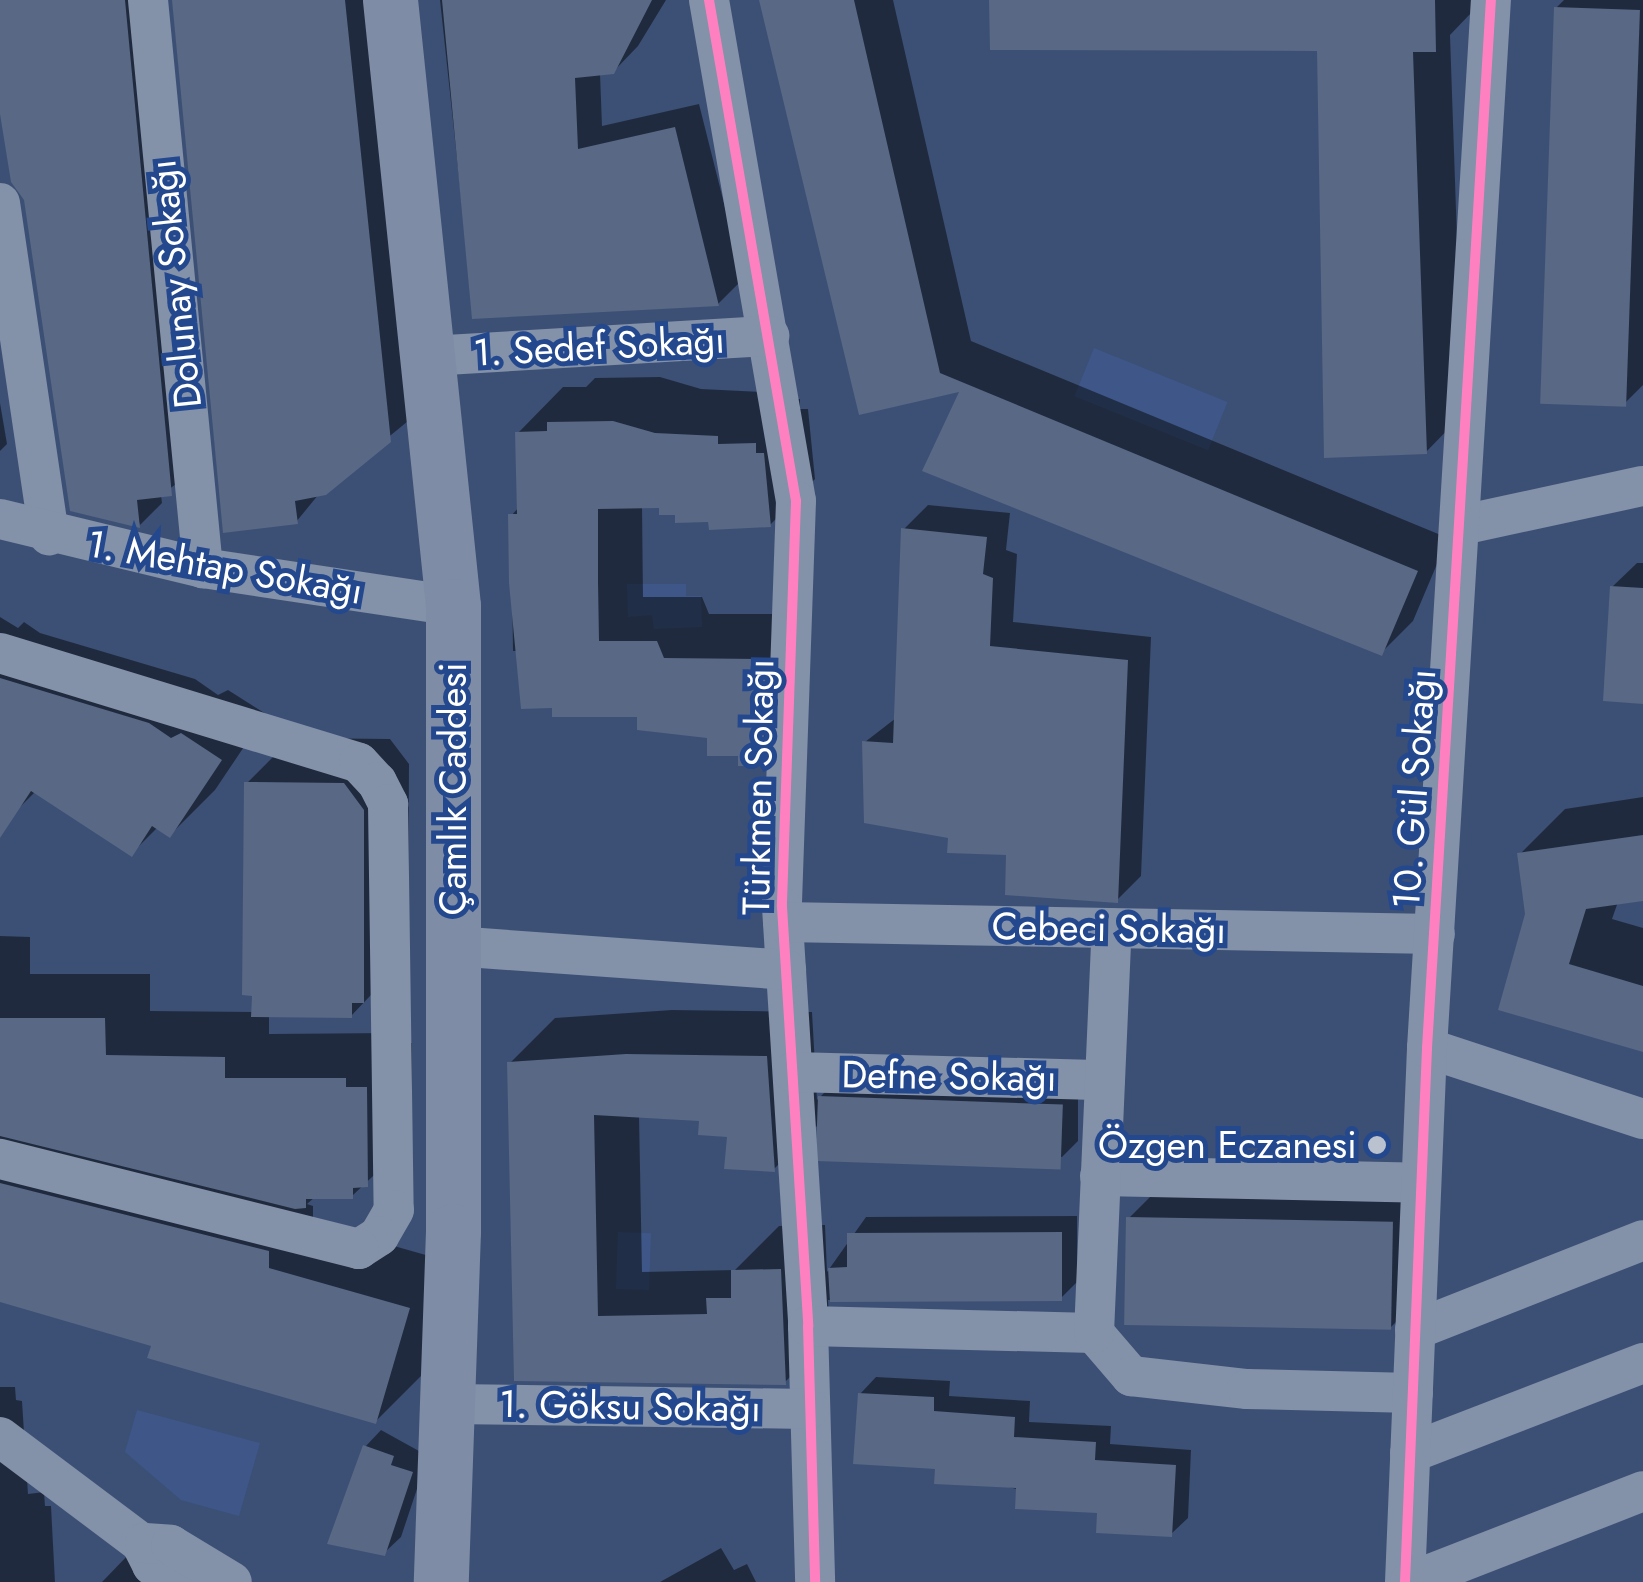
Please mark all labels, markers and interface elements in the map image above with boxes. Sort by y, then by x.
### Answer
street label: Dolunay Sokağı [139,158,211,410]
street label: 1. Sedef Sokağı [472,317,726,375]
street label: 1. Mehtap Sokağı [84,520,366,614]
street label: Türkmen Sokağı [733,659,783,915]
street label: Çamlık Caddesi [430,662,476,916]
street label: 10. Gül Sokağı [1383,668,1445,910]
street label: Cebeci Sokağı [991,903,1227,953]
street label: Defne Sokağı [841,1051,1057,1101]
place label: Özgen Eczanesi [1098,1122,1357,1168]
marker: Özgen Eczanesi [1366,1134,1388,1156]
street label: 1. Göksu Sokağı [499,1381,761,1431]

